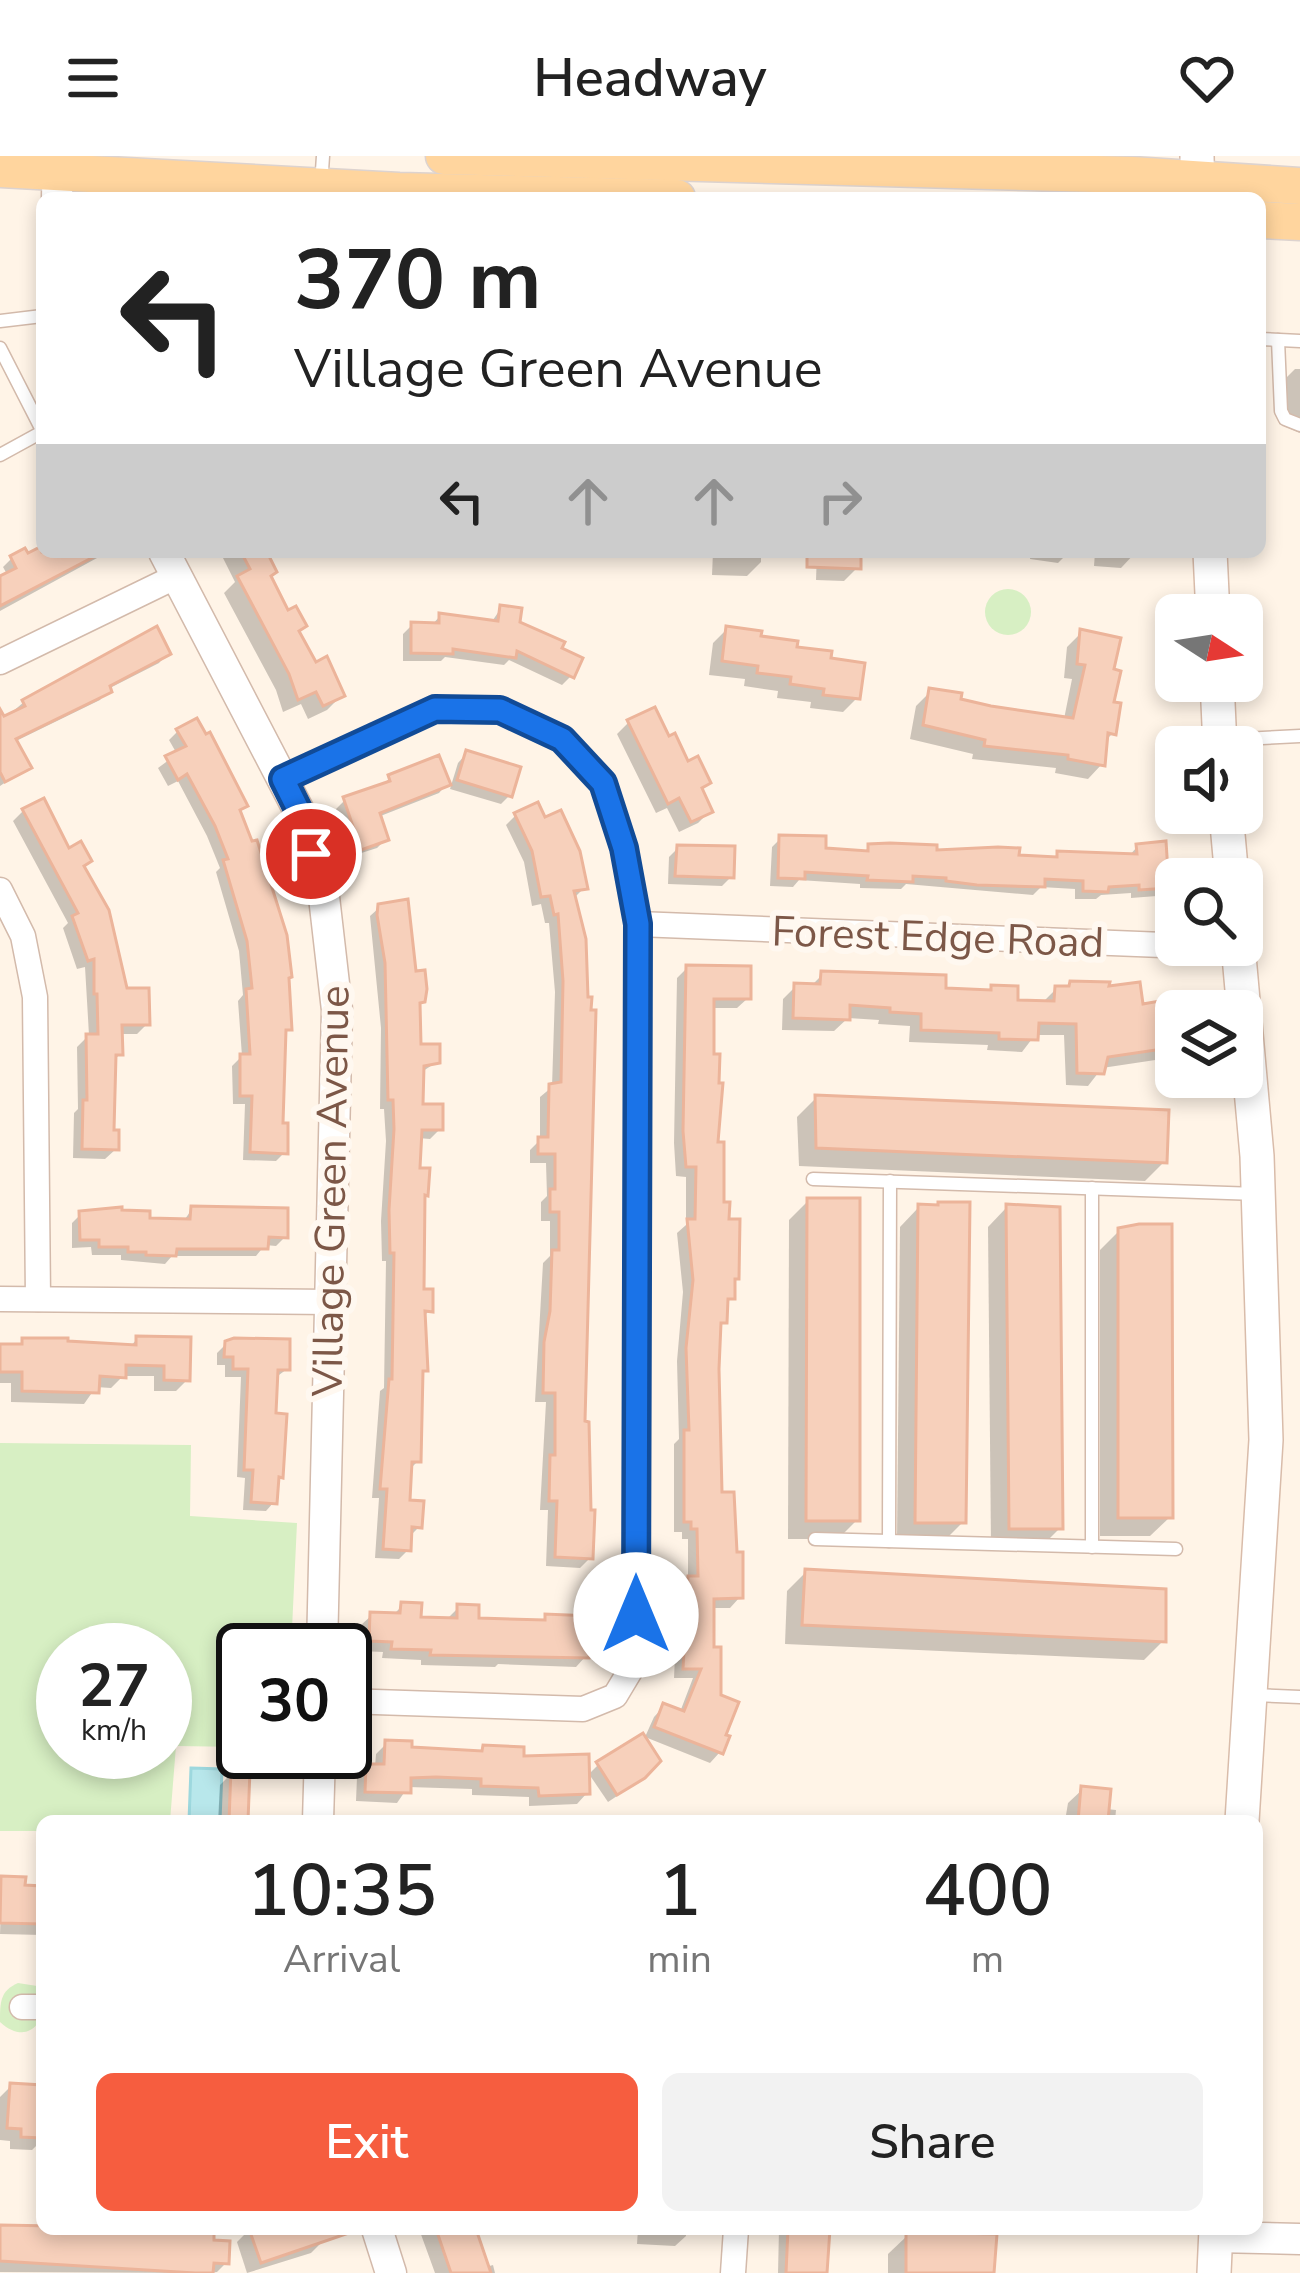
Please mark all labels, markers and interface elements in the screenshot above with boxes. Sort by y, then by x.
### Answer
text: Headway [533,41,767,115]
icon: menu [60,45,126,111]
icon: heart [1174,45,1240,111]
text: 370 m [294,223,542,338]
icon: left [96,240,252,396]
text: Village Green Avenue [294,332,823,406]
icon: left [429,468,495,534]
icon: ahead [555,468,621,534]
icon: ahead [681,468,747,534]
icon: right [807,468,873,534]
north arrow [1155,594,1263,702]
map controls [1155,594,1263,1098]
button: sound [1155,726,1263,834]
pin [260,803,362,905]
icon: arrive [278,821,344,887]
button: search [1155,858,1263,966]
street label: Forest Edge Road [771,903,1105,972]
street label: Village Green Avenue [299,985,364,1398]
button: layers [1155,990,1263,1098]
position arrow [573,1552,699,1678]
speed limit sign: 30 [216,1623,372,1779]
text: 27 [78,1645,150,1727]
text: km/h [81,1710,147,1751]
text: 10:35 [247,1842,437,1940]
text: 1 [658,1842,701,1940]
text: 400 [923,1842,1052,1940]
text: Arrival [283,1933,400,1986]
text: min [647,1933,712,1986]
text: m [971,1933,1004,1986]
button: Exit [96,2073,638,2211]
button: Share [662,2073,1203,2211]

